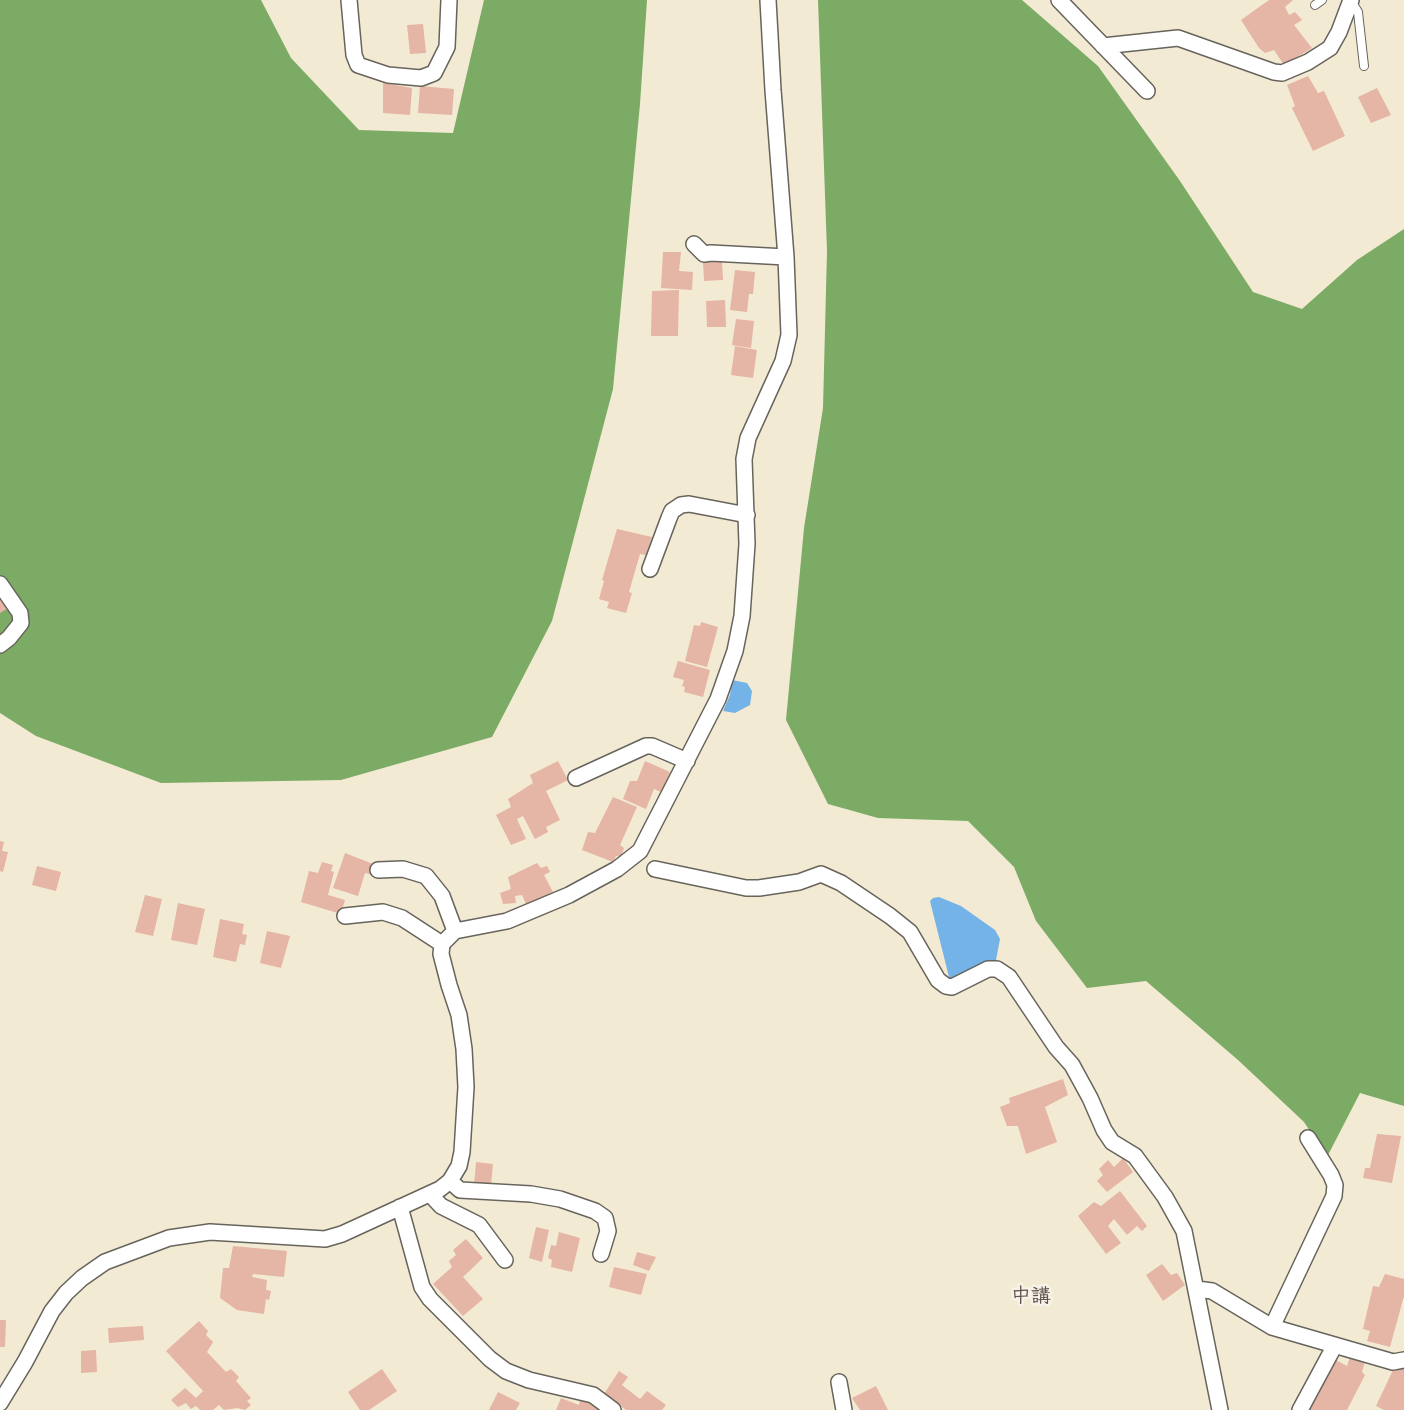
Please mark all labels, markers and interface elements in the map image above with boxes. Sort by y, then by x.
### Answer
district label: 中講 [1011,1285,1051,1309]

